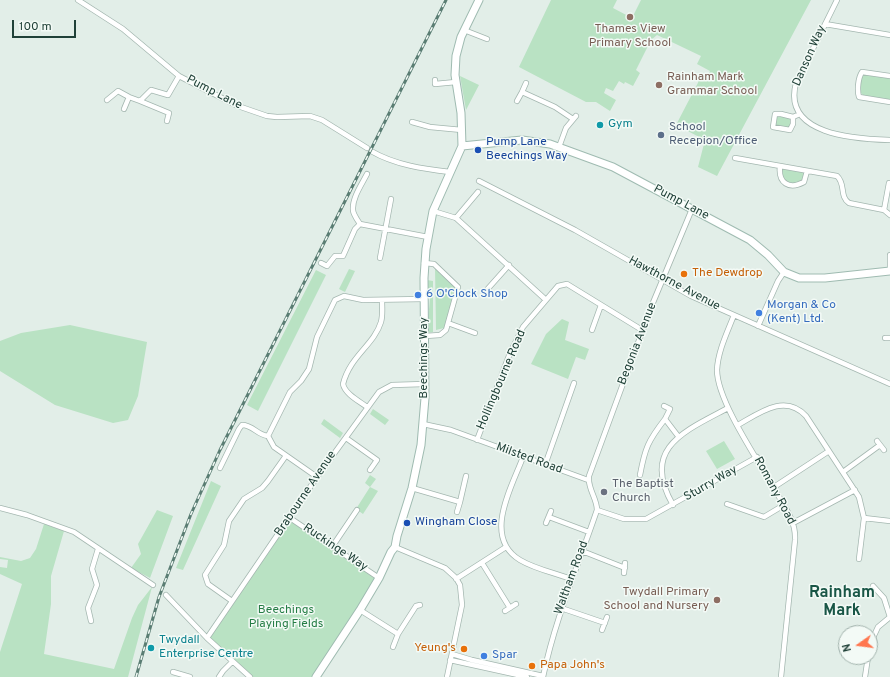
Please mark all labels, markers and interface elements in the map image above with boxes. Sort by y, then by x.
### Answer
scale bar [14,12,78,38]
marker: Thames View Primary School [625,12,635,22]
text: 100 m [19,19,52,35]
place label: Thames View Primary School [589,23,671,51]
street label: Danson Way [790,23,830,89]
place label: Rainham Mark Grammar School [667,71,757,99]
street label: Pump Lane [184,73,244,113]
marker: Rainham Mark Grammar School [654,80,664,90]
place label: Gym [608,118,633,132]
marker: Gym [595,120,605,130]
place label: School Recepion/Office [669,121,758,149]
marker: School Recepion/Office [656,130,666,140]
place label: Pump Lane Beechings Way [486,136,568,164]
marker: Pump Lane Beechings Way [473,145,483,155]
street label: Pump Lane [651,182,711,224]
street label: Hawthorne Avenue [626,254,722,314]
place label: The Dewdrop [692,267,763,281]
marker: The Dewdrop [679,269,689,279]
place label: 6 O'Clock Shop [426,288,508,302]
marker: 6 O'Clock Shop [413,290,423,300]
place label: Morgan & Co (Kent) Ltd. [767,299,836,327]
street label: Begonia Avenue [616,301,660,387]
marker: Morgan & Co (Kent) Ltd. [754,308,764,318]
street label: Beechings Way [418,317,432,399]
street label: Hollingbourne Road [474,328,530,432]
street label: Milsted Road [494,440,564,478]
street label: Brabourne Avenue [272,449,340,539]
street label: Romany Road [750,455,798,527]
street label: Sturry Way [682,463,740,505]
place label: The Baptist Church [612,478,674,506]
marker: The Baptist Church [599,487,609,497]
place label: Wingham Close [415,516,498,530]
marker: Wingham Close [402,518,412,528]
street label: Ruckinge Way [300,521,370,575]
street label: Waltham Road [552,539,592,617]
district label: Rainham Mark [809,584,875,622]
place label: Twydall Primary School and Nursery [603,586,709,614]
marker: Twydall Primary School and Nursery [712,595,722,605]
park label: Beechings Playing Fields [249,604,323,632]
north arrow [838,625,878,665]
place label: Twydall Enterprise Centre [159,634,253,662]
place label: Yeung's [414,642,456,656]
text: N [840,642,855,653]
marker: Twydall Enterprise Centre [146,643,156,653]
marker: Yeung's [459,644,469,654]
place label: Spar [492,649,517,663]
marker: Spar [479,651,489,661]
place label: Papa John's [540,659,605,673]
marker: Papa John's [527,661,537,671]

